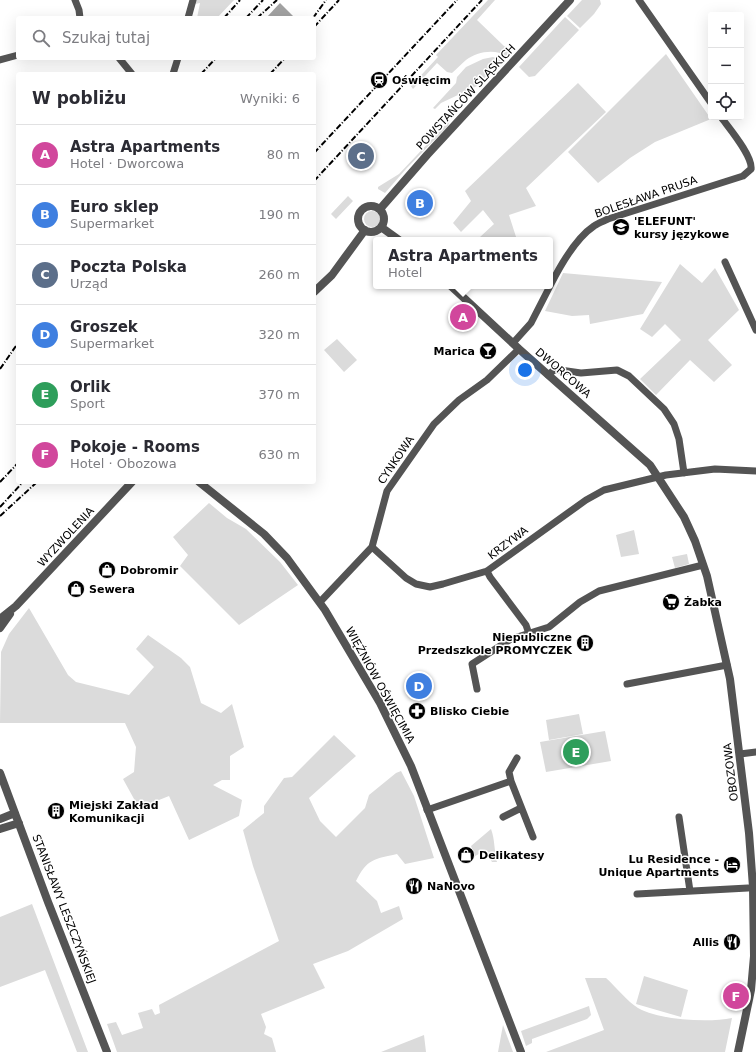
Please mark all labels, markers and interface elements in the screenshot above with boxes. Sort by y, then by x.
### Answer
map controls [708,12,744,120]
button: + [708,12,744,48]
search box [16,16,316,60]
icon: search [30,27,52,49]
text: Szukaj tutaj [62,29,150,47]
street label: POWSTAŃCÓW ŚLĄSKICH [414,42,518,152]
button: − [708,48,744,84]
station icon: Oświęcim [369,70,389,90]
place label: Oświęcim [392,74,451,87]
button: locate [708,84,744,120]
text: W pobliżu [32,88,126,108]
text: Wyniki: 6 [240,91,300,106]
text: Astra Apartments [70,138,220,156]
pin: C [348,141,374,171]
text: A [40,147,50,162]
text: 80 m [267,147,300,162]
text: Hotel · Dworcowa [70,156,184,171]
street label: BOLESŁAWA PRUSA [593,173,699,221]
pin: B [407,188,433,218]
text: Euro sklep [70,198,159,216]
text: B [40,207,50,222]
text: 190 m [258,207,300,222]
place label: 'ELEFUNT' kursy językowe [634,215,729,241]
text: Supermarket [70,216,154,231]
school or university icon: 'ELEFUNT' kursy językowe [611,217,631,237]
popup [373,237,553,289]
text: Astra Apartments [388,247,538,265]
text: Poczta Polska [70,258,187,276]
text: Hotel [388,265,422,280]
text: C [40,267,50,282]
text: 260 m [258,267,300,282]
text: Urząd [70,276,108,291]
pin: A [450,302,476,332]
text: Groszek [70,318,138,336]
text: D [40,327,50,342]
text: 320 m [258,327,300,342]
text: Supermarket [70,336,154,351]
bar icon: Marica [478,341,498,361]
place label: Marica [433,345,475,358]
street label: DWORCOWA [533,345,594,401]
your location [515,360,535,380]
text: Orlik [70,378,110,396]
text: E [41,387,49,402]
text: 370 m [258,387,300,402]
text: Sport [70,396,105,411]
street label: CYNKOWA [375,433,417,487]
text: Pokoje - Rooms [70,438,200,456]
text: F [41,447,49,462]
text: 630 m [258,447,300,462]
text: Hotel · Obozowa [70,456,177,471]
street label: WYZWOLENIA [35,504,97,569]
street label: KRZYWA [485,523,531,562]
shop icon: Dobromir [97,560,117,580]
place label: Dobromir [120,564,179,577]
shop icon: Sewera [66,579,86,599]
place label: Sewera [89,583,135,596]
supermarket icon: Żabka [661,592,681,612]
place label: Żabka [684,595,722,609]
street label: WIĘŹNIÓW OŚWIĘCIMIA [343,625,418,746]
place label: Niepubliczne Przedszkole PROMYCZEK [418,631,572,657]
building icon: Niepubliczne Przedszkole PROMYCZEK [575,633,595,653]
pin: D [406,671,432,701]
pharmacy icon: Blisko Ciebie [407,701,427,721]
place label: Blisko Ciebie [430,705,509,718]
pin: E [563,737,589,767]
street label: OBOZOWA [721,742,741,802]
place label: Miejski Zakład Komunikacji [69,799,159,825]
building icon: Miejski Zakład Komunikacji [46,801,66,821]
street label: STANISŁAWY LESZCZYŃSKIEJ [30,833,98,985]
shop icon: Delikatesy [456,845,476,865]
place label: Delikatesy [479,849,544,862]
place label: Lu Residence - Unique Apartments [598,853,719,879]
hotel icon: Lu Residence - Unique Apartments [722,855,742,875]
restaurant icon: NaNovo [404,876,424,896]
place label: NaNovo [427,880,476,893]
restaurant icon: Allis [722,932,742,952]
place label: Allis [693,936,719,949]
pin: F [723,981,749,1011]

